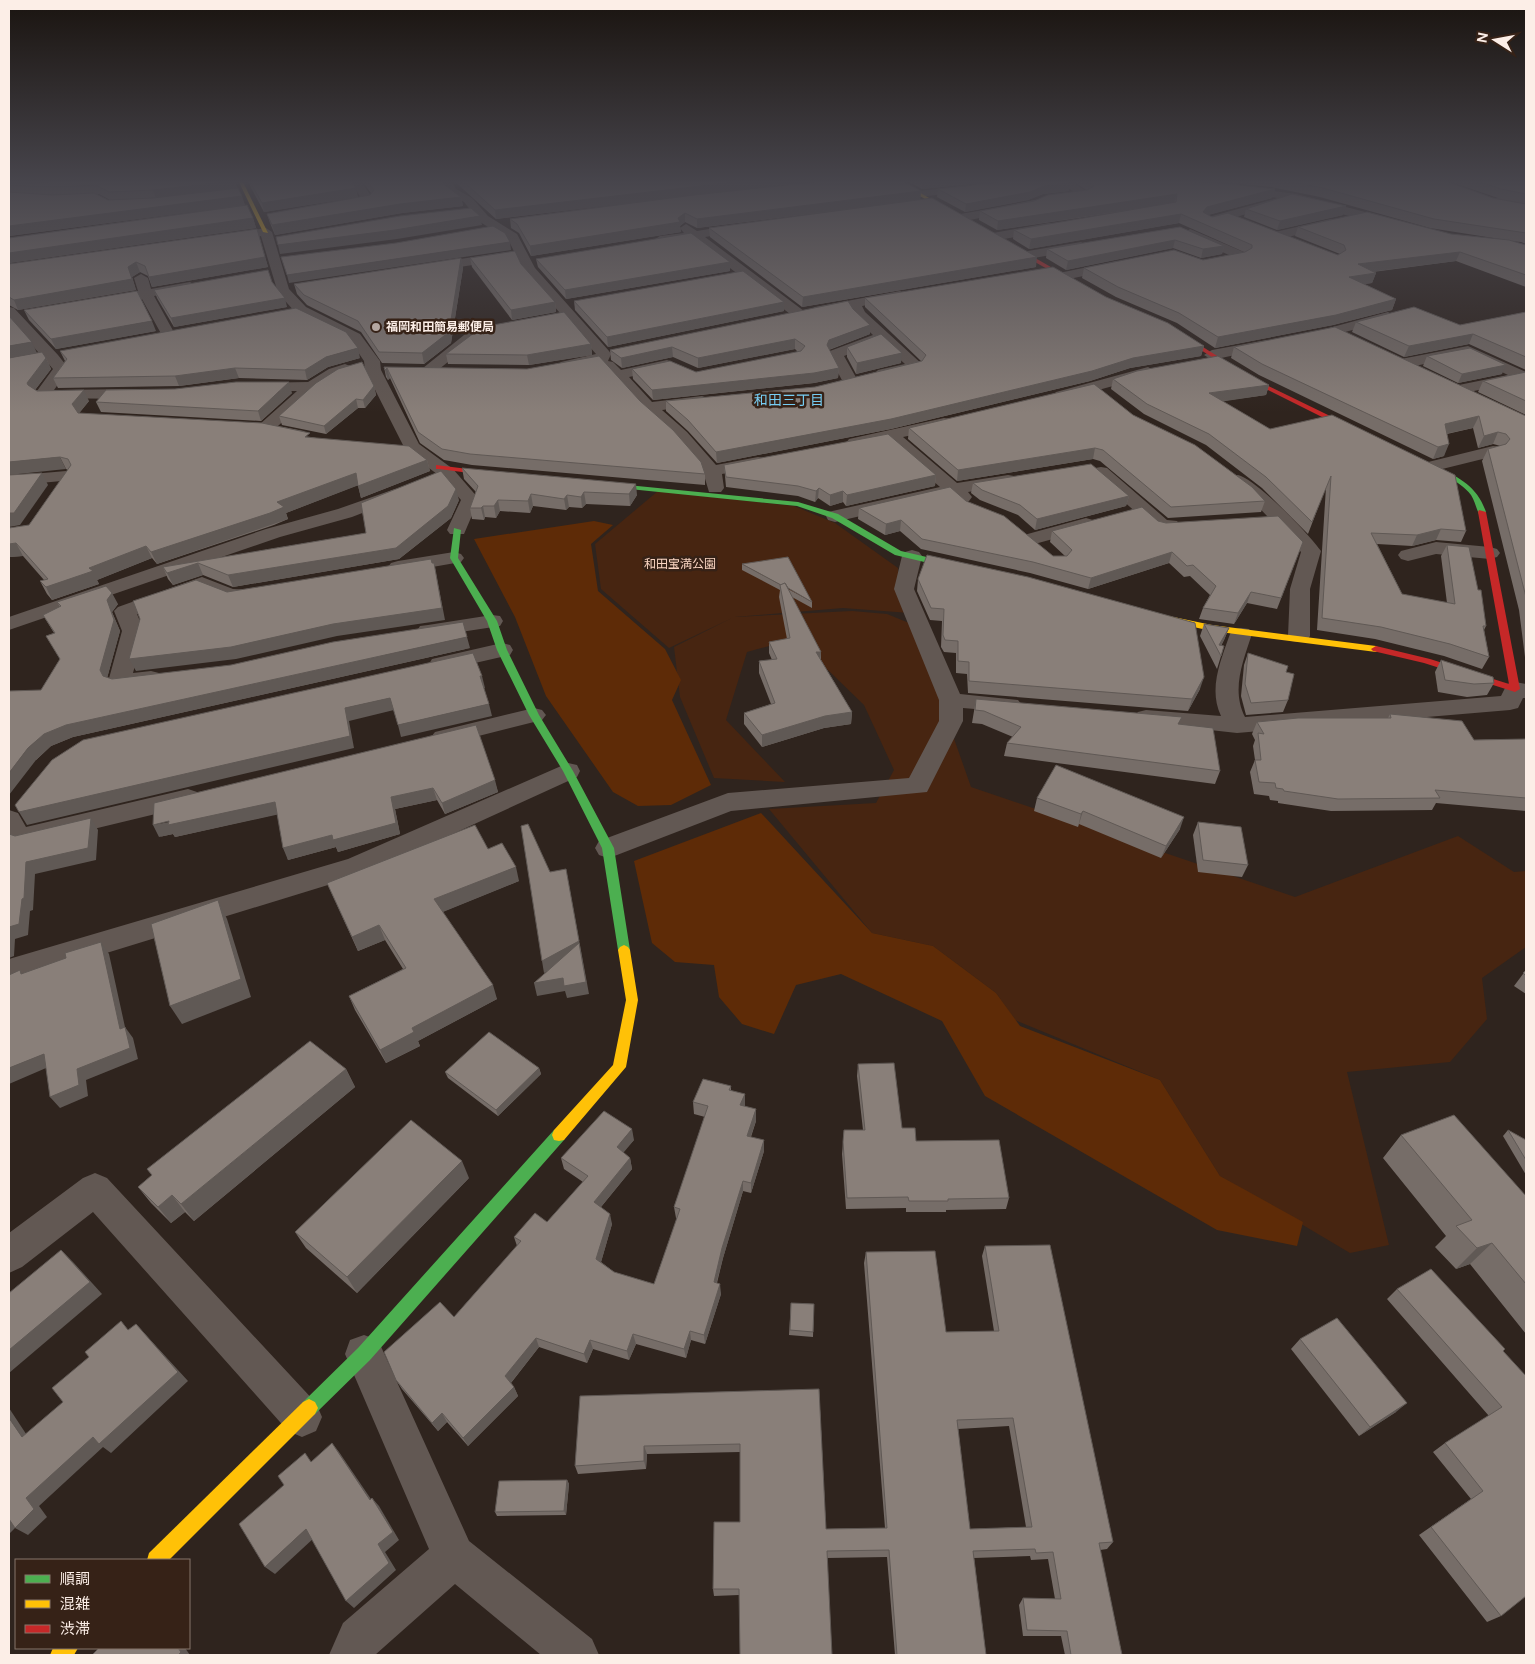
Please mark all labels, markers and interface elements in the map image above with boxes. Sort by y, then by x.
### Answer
north arrow [1470,15,1520,65]
text: N [1472,31,1492,44]
place label: 福岡和田簡易郵便局 [386,319,494,335]
marker: 福岡和田簡易郵便局 [370,321,382,333]
district label: 和田三丁目 [754,391,824,409]
park label: 和田宝満公園 [644,556,716,572]
legend [15,1559,190,1649]
text: 順調 [60,1569,90,1589]
text: 混雑 [60,1594,90,1614]
text: 渋滞 [60,1619,90,1639]

